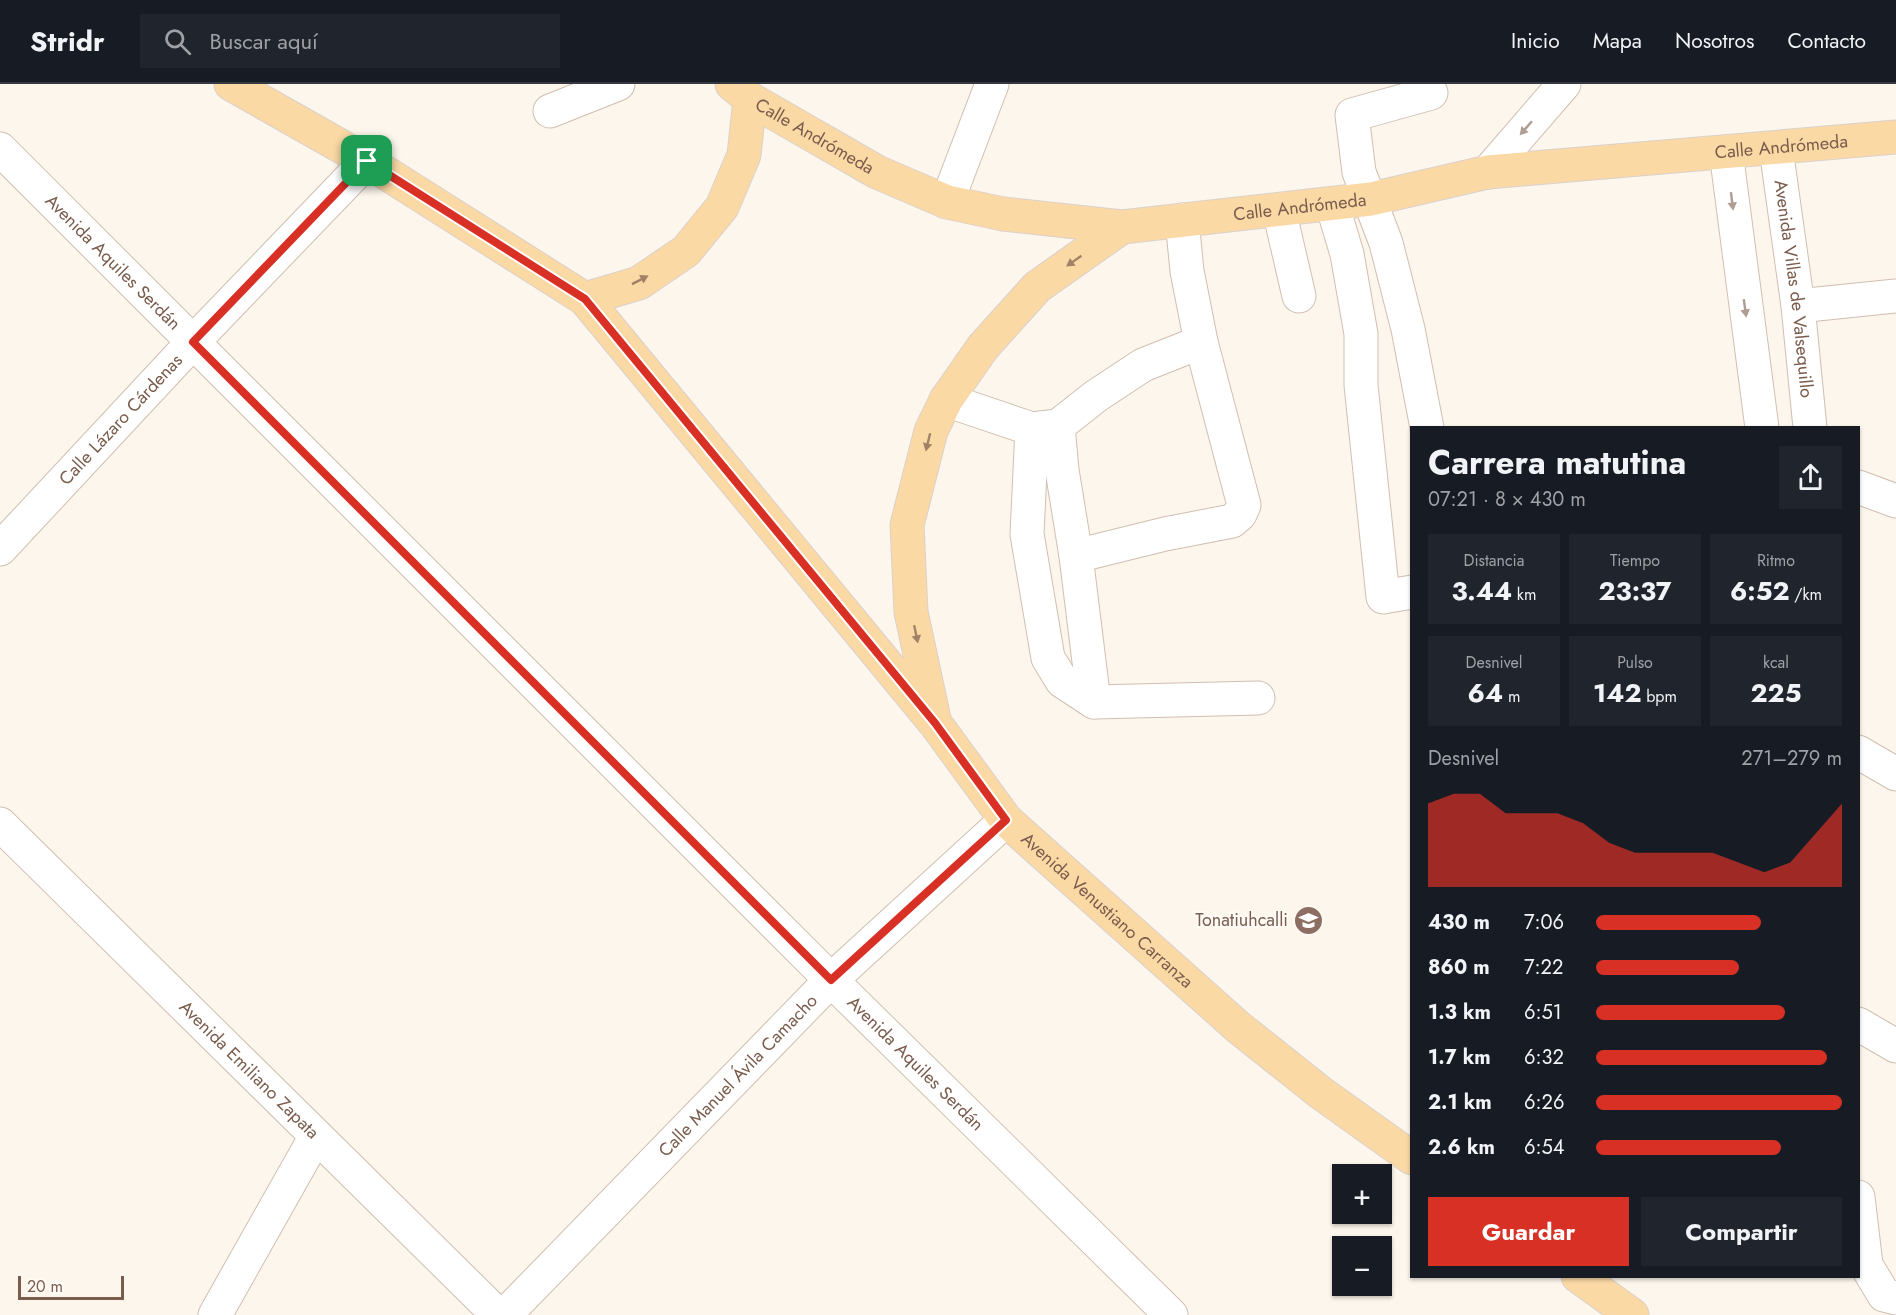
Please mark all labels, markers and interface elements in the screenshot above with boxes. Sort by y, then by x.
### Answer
search box [140,14,560,68]
text: Stridr [30,21,104,62]
icon: search [161,25,194,58]
text: Buscar aquí [209,25,318,57]
text: Inicio [1511,26,1560,56]
text: Mapa [1593,26,1642,56]
text: Nosotros [1675,26,1754,56]
text: Contacto [1787,26,1866,56]
street label: Calle Andrómeda [750,92,879,181]
one-way arrow [1520,120,1533,135]
street label: Calle Andrómeda [1714,128,1849,166]
pin [341,135,392,186]
icon: arrive [350,144,383,177]
street label: Avenida Villas de Valsequillo [1767,178,1820,399]
street label: Calle Andrómeda [1232,187,1368,227]
street label: Avenida Aquiles Serdán [39,188,187,336]
one-way arrow [1727,192,1737,211]
one-way arrow [1066,255,1082,266]
one-way arrow [631,276,648,285]
one-way arrow [1741,299,1750,318]
street label: Calle Lázaro Cárdenas [53,348,189,491]
one-way arrow [922,433,932,452]
text: Carrera matutina [1428,439,1686,486]
button: share [1779,446,1842,509]
text: 07:21 · 8 × 430 m [1428,485,1586,514]
text: Distancia [1464,549,1524,572]
text: Tiempo [1610,549,1660,572]
text: Ritmo [1757,549,1795,572]
text: 3.44 [1452,572,1512,610]
text: 23:37 [1598,572,1672,610]
text: 6:52 [1730,572,1790,610]
text: km [1512,583,1536,606]
text: /km [1790,583,1822,606]
one-way arrow [912,625,921,644]
text: Desnivel [1466,651,1522,674]
text: Pulso [1617,651,1653,674]
text: kcal [1763,651,1789,674]
text: 64 [1468,674,1503,712]
text: 142 [1593,674,1641,712]
text: 225 [1751,674,1801,712]
text: m [1503,685,1520,708]
text: bpm [1641,685,1677,708]
text: Desnivel [1428,744,1499,773]
text: 271–279 m [1741,744,1842,773]
street label: Avenida Venustiano Carranza [1015,826,1199,994]
school or university icon: Tonatiuhcalli [1293,904,1325,936]
place label: Tonatiuhcalli [1195,907,1288,933]
text: 430 m [1428,908,1490,937]
text: 7:06 [1524,908,1564,937]
text: 860 m [1428,953,1490,982]
text: 7:22 [1524,953,1563,982]
street label: Calle Manuel Ávila Camacho [652,988,824,1163]
street label: Avenida Aquiles Serdán [841,990,990,1137]
street label: Avenida Emiliano Zapata [173,995,325,1145]
text: 1.3 km [1428,998,1491,1027]
text: 6:51 [1524,998,1562,1027]
text: 1.7 km [1428,1043,1491,1072]
text: 6:32 [1524,1043,1564,1072]
text: 2.1 km [1428,1088,1492,1117]
text: 6:26 [1524,1088,1564,1117]
text: 2.6 km [1428,1133,1495,1162]
text: 6:54 [1524,1133,1564,1162]
map controls [1332,1164,1392,1296]
button: + [1332,1164,1392,1224]
button: Guardar [1428,1197,1629,1266]
button: Compartir [1641,1197,1842,1266]
button: − [1332,1236,1392,1296]
scale bar [18,1273,124,1300]
text: 20 m [27,1275,63,1298]

